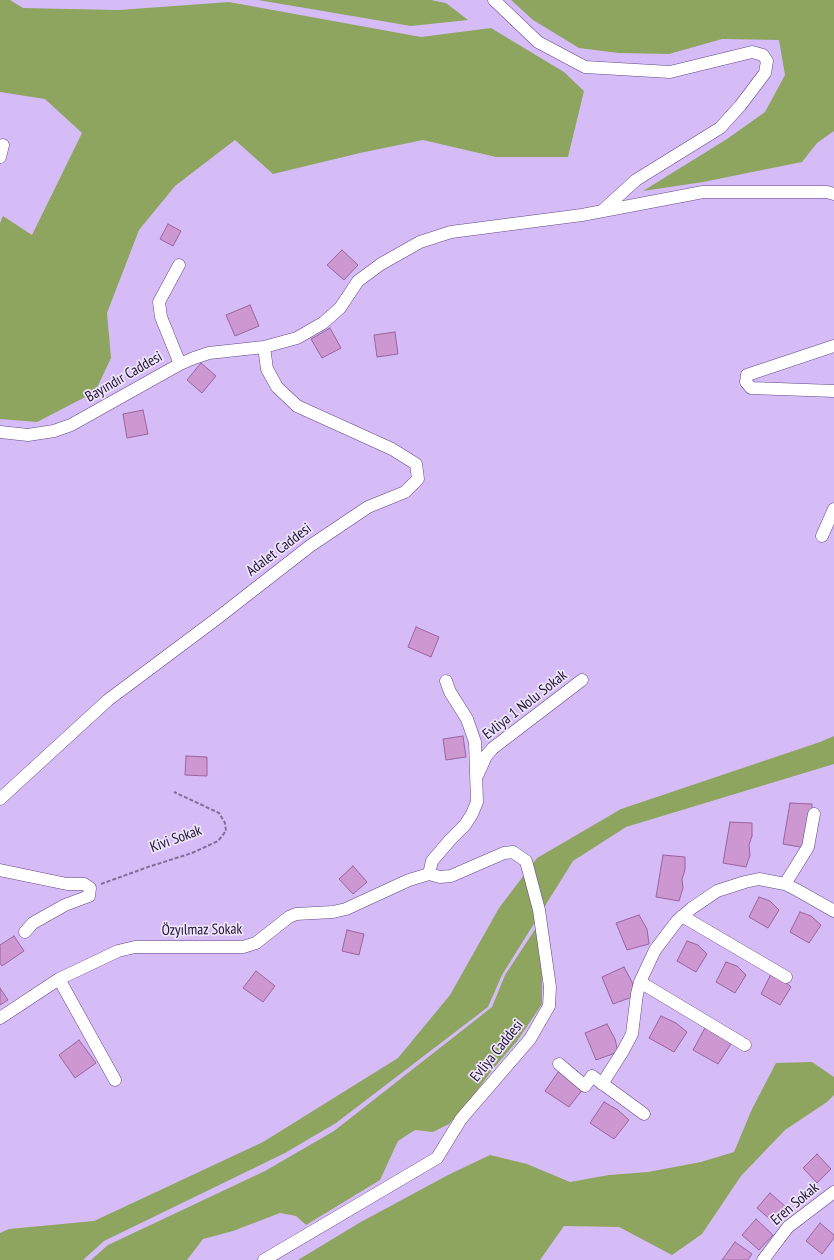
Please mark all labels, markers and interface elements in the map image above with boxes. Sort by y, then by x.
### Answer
street label: Bayındır Caddesi [82,348,166,406]
street label: Adalet Caddesi [243,520,315,580]
street label: Evliya 1 Nolu Sokak [479,666,571,744]
street label: Kivi Sokak [148,821,204,857]
street label: Özyılmaz Sokak [162,920,242,940]
street label: Evliya Caddesi [467,1017,527,1085]
street label: Eren Sokak [767,1179,823,1229]

